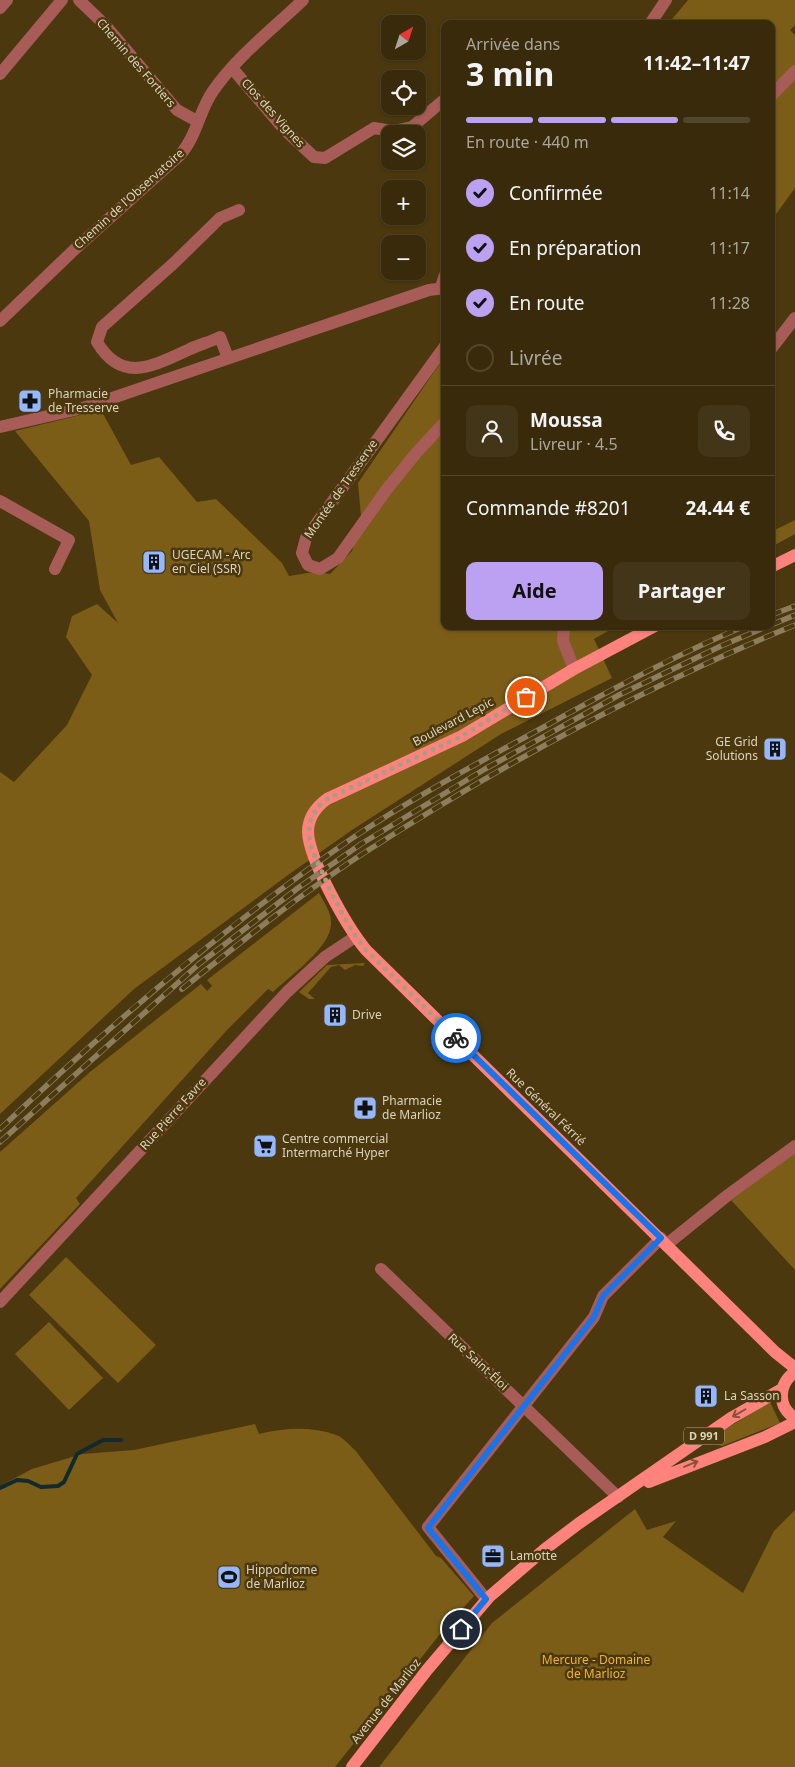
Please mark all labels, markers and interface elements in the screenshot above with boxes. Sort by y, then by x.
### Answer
street label: Chemin des Fortiers [93,14,180,111]
north arrow [381,15,426,60]
map controls [381,15,426,280]
text: Arrivée dans [466,33,560,55]
text: 11:42–11:47 [643,50,750,76]
text: 3 min [466,52,554,95]
button: locate [381,70,426,115]
street label: Clos des Vignes [238,74,309,151]
button: layers [381,125,426,170]
text: En route · 440 m [466,131,589,153]
street label: Chemin de l'Observatoire [70,144,188,253]
icon: check [466,179,494,207]
button: + [381,180,426,225]
text: Confirmée [509,180,603,206]
text: 11:14 [709,182,750,204]
icon: check [466,234,494,262]
button: − [381,235,426,280]
text: En préparation [509,235,642,261]
text: 11:17 [709,237,750,259]
icon: check [466,289,494,317]
text: En route [509,290,585,316]
text: 11:28 [709,292,750,314]
text: Livrée [509,345,562,371]
place label: Pharmacie de Tresserve [48,385,119,416]
pharmacy icon: Pharmacie de Tresserve [17,388,43,414]
button: person [466,405,518,457]
button: phone [698,405,750,457]
text: Moussa [530,407,603,433]
text: Livreur · 4.5 [530,433,618,455]
street label: Montée de Tresserve [300,436,381,542]
text: Commande #8201 [466,495,631,521]
text: 24.44 € [685,495,750,521]
place label: UGECAM - Arc en Ciel (SSR) [172,546,251,577]
building icon: UGECAM - Arc en Ciel (SSR) [141,549,167,575]
button: Aide [466,562,603,620]
button: Partager [613,562,750,620]
pin [505,676,547,718]
icon: bag [512,683,540,711]
street label: Boulevard Lepic [409,693,496,750]
place label: GE Grid Solutions [706,733,758,764]
building icon: GE Grid Solutions [762,736,788,762]
building icon: Drive [322,1002,348,1028]
place label: Drive [352,1006,382,1023]
courier [431,1013,481,1063]
icon: bike [442,1024,470,1052]
street label: Rue Général Férrié [503,1064,590,1149]
street label: Rue Pierre Favre [136,1074,210,1154]
place label: Pharmacie de Marlioz [382,1092,442,1123]
pharmacy icon: Pharmacie de Marlioz [352,1095,378,1121]
place label: Centre commercial Intermarché Hyper [282,1130,389,1161]
supermarket icon: Centre commercial Intermarché Hyper [252,1133,278,1159]
street label: Rue Saint-Éloi [444,1329,512,1394]
building icon: La Sasson [693,1383,719,1409]
place label: La Sasson [724,1387,780,1404]
one-way arrow [732,1408,747,1418]
road number: D 991 [684,1428,724,1444]
one-way arrow [683,1459,699,1468]
office icon: Lamotte [480,1543,506,1569]
place label: Lamotte [510,1547,557,1564]
place label: Hippodrome de Marlioz [246,1561,318,1592]
sports icon: Hippodrome de Marlioz [216,1564,242,1590]
pin [440,1608,482,1650]
icon: home [447,1615,475,1643]
park label: Mercure - Domaine de Marlioz [542,1651,650,1682]
street label: Avenue de Marlioz [347,1654,425,1747]

